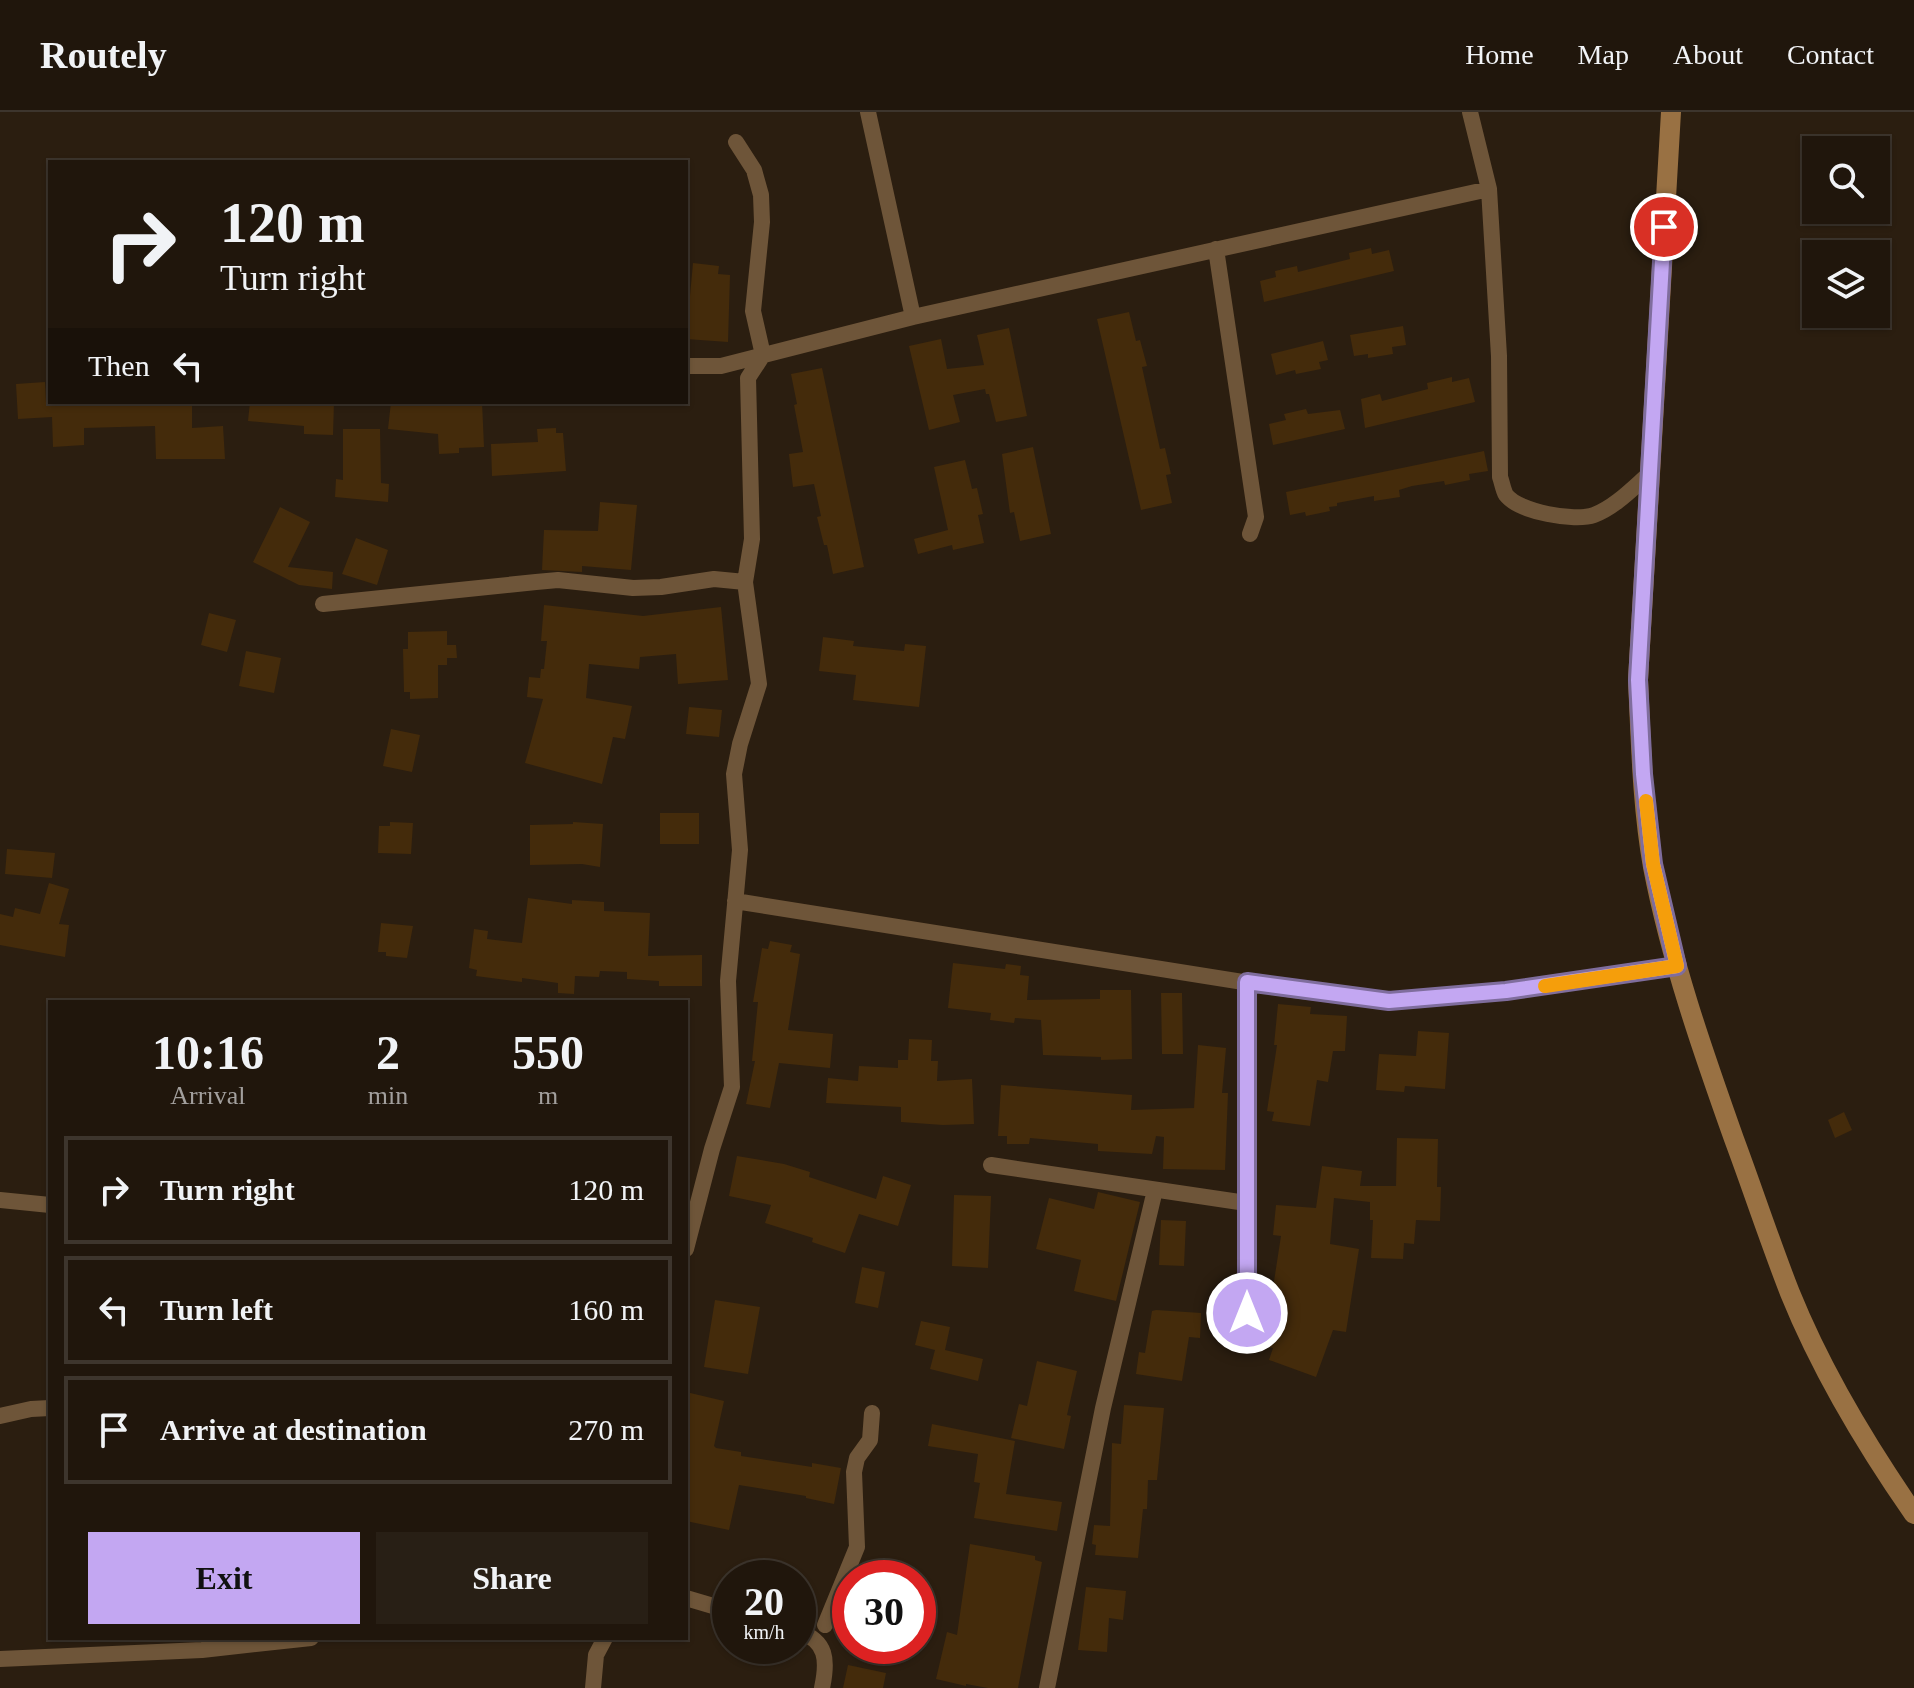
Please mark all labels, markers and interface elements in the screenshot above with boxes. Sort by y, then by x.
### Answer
text: Routely [40,34,167,76]
text: Home [1465,39,1534,70]
text: Map [1578,39,1629,70]
text: About [1673,39,1743,70]
text: Contact [1787,39,1874,70]
map controls [1802,136,1890,328]
button: search [1802,136,1890,224]
icon: right [88,192,192,296]
text: 120 m [220,192,365,254]
pin [1630,193,1698,261]
icon: arrive [1642,205,1686,249]
button: layers [1802,240,1890,328]
text: Turn right [220,258,366,298]
icon: left [166,344,210,388]
text: Then [88,349,150,382]
text: 10:16 [152,1026,264,1079]
text: 2 [376,1026,400,1079]
text: 550 [512,1026,584,1079]
text: Arrival [170,1081,245,1110]
text: min [368,1081,408,1110]
text: m [538,1081,558,1110]
icon: right [92,1168,136,1212]
text: Turn right [160,1173,295,1206]
text: 120 m [568,1173,644,1206]
position arrow [1205,1271,1289,1355]
icon: left [92,1288,136,1332]
text: Turn left [160,1293,273,1326]
text: 160 m [568,1293,644,1326]
icon: arrive [92,1408,136,1452]
text: Arrive at destination [160,1413,427,1446]
text: 270 m [568,1413,644,1446]
button: Exit [88,1532,360,1624]
button: Share [376,1532,648,1624]
speed limit sign: 30 [832,1560,936,1664]
text: 20 [744,1579,784,1624]
text: km/h [743,1621,785,1643]

